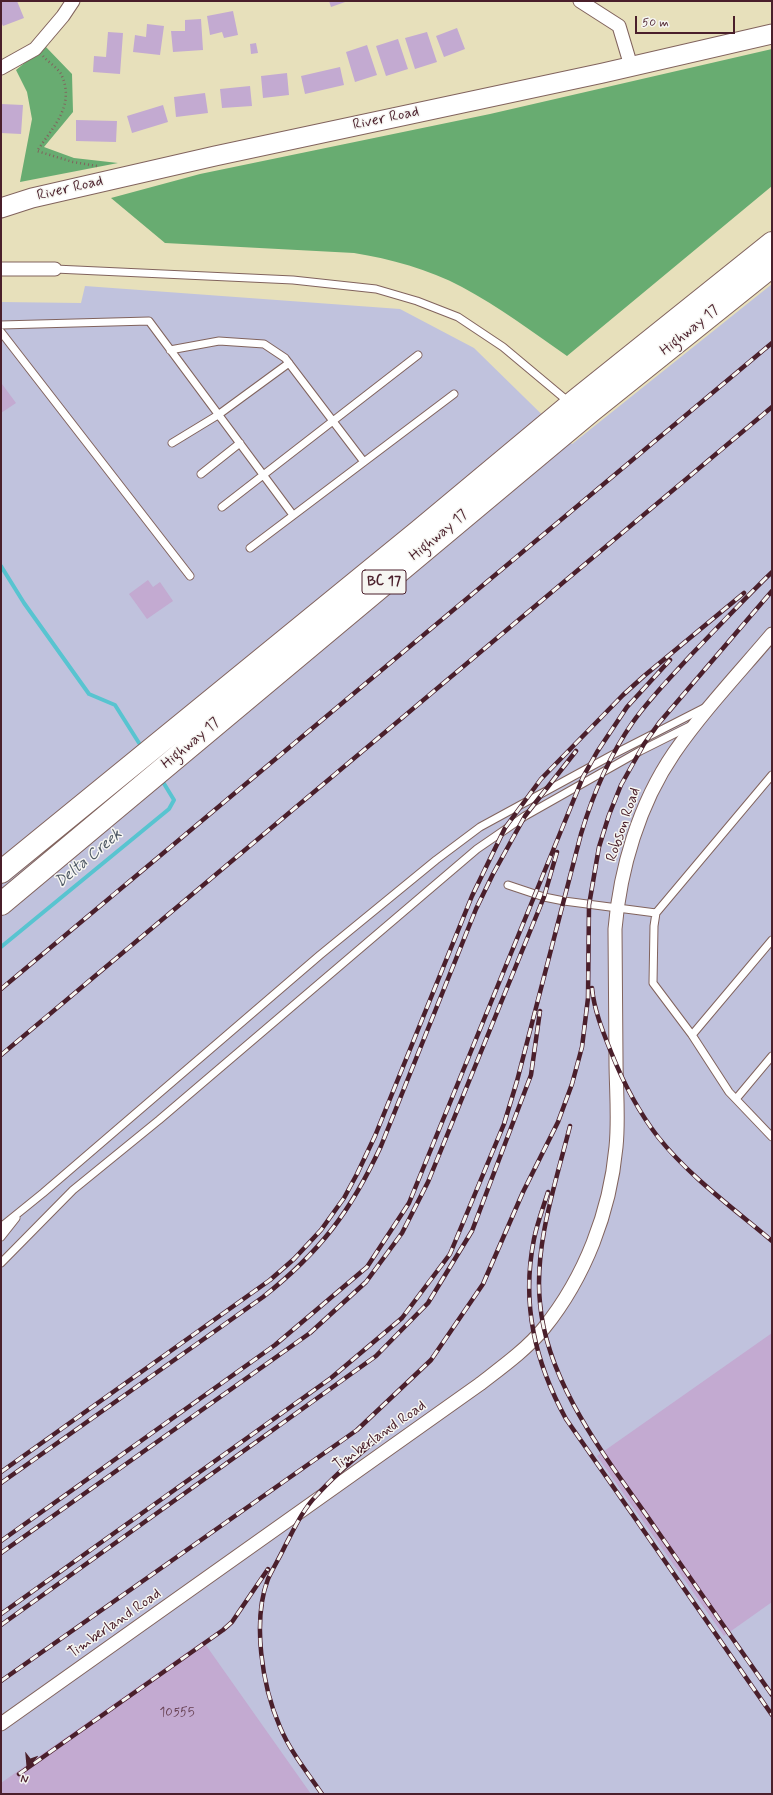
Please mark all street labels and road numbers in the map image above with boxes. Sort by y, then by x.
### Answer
street label: River Road [351,103,421,135]
street label: River Road [35,173,105,205]
street label: Highway 17 [657,302,723,360]
street label: Highway 17 [406,506,472,566]
road number: BC 17 [362,570,406,594]
street label: Highway 17 [158,714,224,774]
street label: Robson Road [603,786,645,864]
street label: Timberland Road [330,1397,430,1475]
street label: Timberland Road [65,1585,165,1663]

